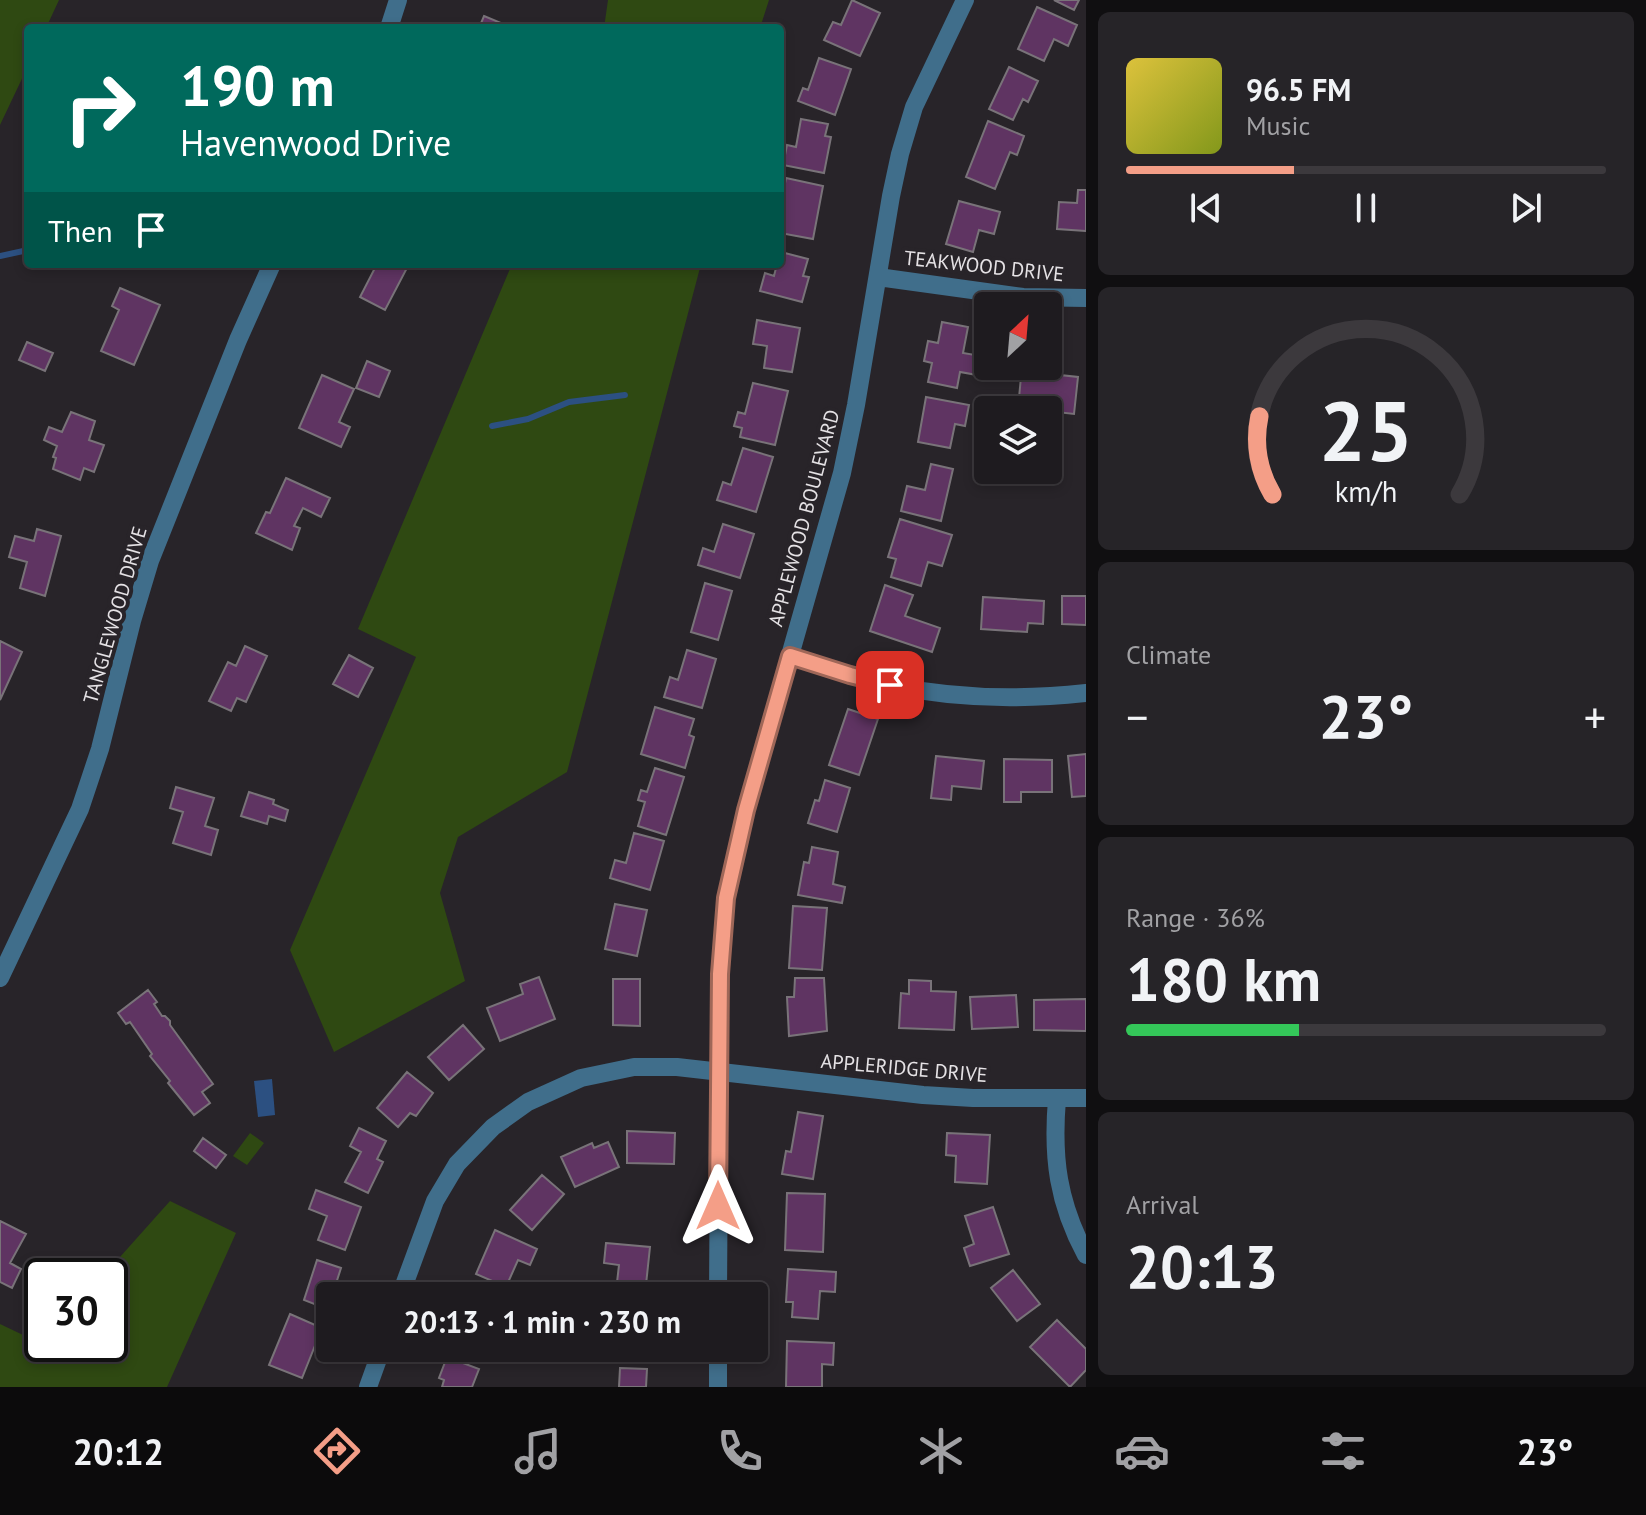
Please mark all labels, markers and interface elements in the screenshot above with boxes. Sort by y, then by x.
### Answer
text: 190 m [180,49,335,121]
icon: right [48,56,152,160]
text: 96.5 FM [1246,70,1351,109]
text: Music [1246,109,1310,142]
text: Havenwood Drive [180,119,451,166]
icon: previous [1184,186,1228,230]
icon: pause [1344,186,1388,230]
icon: next [1504,186,1548,230]
icon: arrive [129,208,173,252]
text: Then [48,211,113,250]
street label: TEAKWOOD DRIVE [903,245,1065,287]
north arrow [974,292,1062,380]
map controls [974,292,1062,484]
text: 25 [1319,375,1413,483]
button: layers [974,396,1062,484]
street label: APPLEWOOD BOULEVARD [762,407,846,629]
text: km/h [1335,473,1397,510]
street label: TANGLEWOOD DRIVE [77,523,153,707]
text: Climate [1126,638,1211,671]
pin [856,651,924,719]
icon: arrive [868,663,912,707]
text: 23° [1319,677,1413,755]
text: − [1126,688,1148,745]
text: + [1584,688,1606,745]
text: Range · 36% [1126,901,1265,934]
text: 180 km [1126,940,1321,1018]
street label: APPLERIDGE DRIVE [820,1048,988,1088]
position arrow [676,1164,760,1248]
text: Arrival [1126,1188,1199,1221]
text: 20:13 [1126,1227,1278,1305]
speed limit sign: 30 [24,1258,128,1362]
text: 20:13 · 1 min · 230 m [403,1302,681,1341]
icon: directions [309,1423,365,1479]
icon: music [510,1423,566,1479]
icon: phone [712,1423,768,1479]
icon: climate [913,1423,969,1479]
icon: car [1114,1423,1170,1479]
icon: filters [1315,1423,1371,1479]
text: 20:12 [73,1428,164,1475]
text: 23° [1517,1428,1573,1475]

